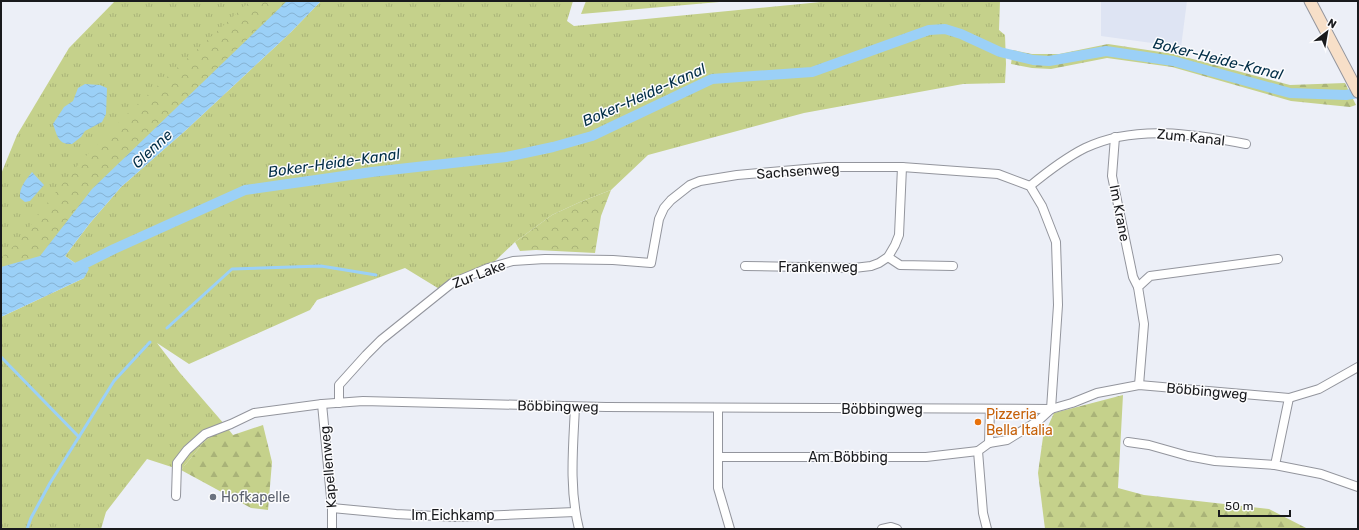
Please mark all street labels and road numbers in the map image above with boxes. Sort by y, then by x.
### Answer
street label: Zum Kanal [1156,125,1226,150]
street label: Sachsenweg [756,160,840,183]
street label: Im Krane [1106,183,1133,243]
street label: Zur Lake [450,257,508,292]
street label: Frankenweg [778,259,858,276]
street label: Böbbingweg [1166,379,1248,404]
street label: Böbbingweg [517,397,599,416]
street label: Böbbingweg [841,401,923,418]
street label: Kapellenweg [316,425,341,509]
street label: Am Böbbing [808,449,888,466]
street label: Im Eichkamp [411,507,495,524]

